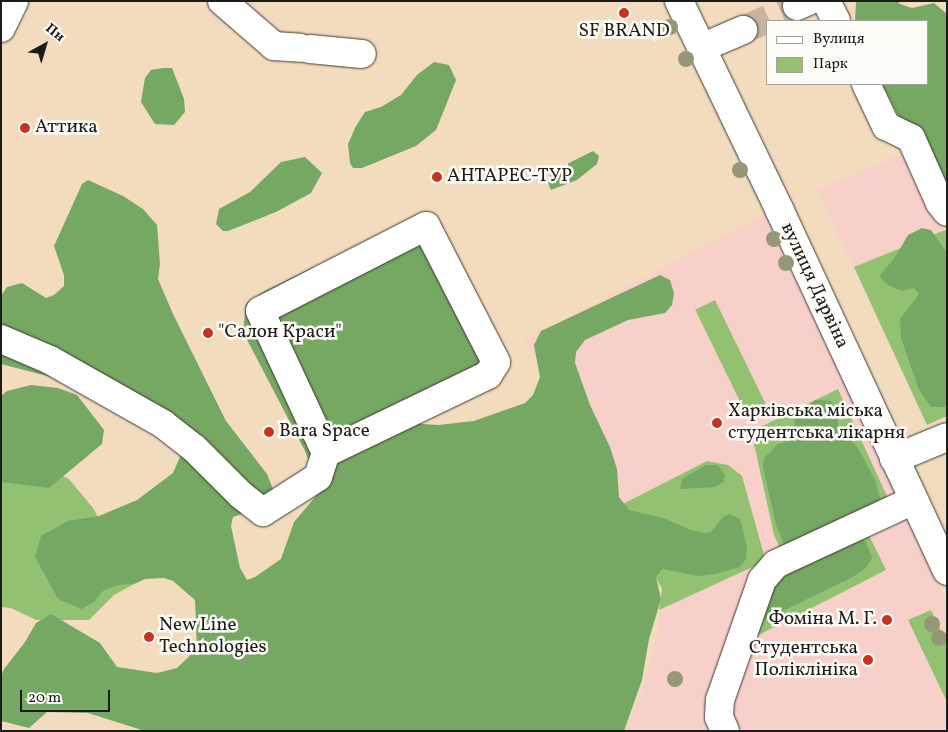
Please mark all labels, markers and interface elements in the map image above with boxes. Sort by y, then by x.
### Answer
marker: SF BRAND [618,7,630,19]
text: Пн [41,19,68,47]
north arrow [20,20,70,70]
legend [766,20,928,85]
place label: SF BRAND [578,21,670,43]
text: Вулиця [813,29,864,50]
text: Парк [813,54,848,75]
place label: Аттика [35,117,98,139]
marker: Аттика [19,122,31,134]
place label: АНТАРЕС-ТУР [447,166,572,188]
marker: АНТАРЕС-ТУР [431,171,443,183]
street label: вулиця Дарвіна [775,220,853,352]
place label: "Салон Краси" [218,322,342,344]
marker: "Салон Краси" [202,327,214,339]
place label: Харківська міська студентська лікарня [728,401,905,445]
marker: Харківська міська студентська лікарня [710,416,724,430]
place label: Bara Space [279,421,370,443]
marker: Bara Space [263,426,275,438]
place label: Фоміна М. Г. [769,609,877,631]
marker: Фоміна М. Г. [881,614,893,626]
place label: New Line Technologies [159,615,267,659]
marker: New Line Technologies [143,631,155,643]
place label: Студентська Поліклініка [749,638,858,682]
marker: Студентська Поліклініка [862,654,874,666]
scale bar [22,680,112,712]
text: 20 m [28,688,61,709]

